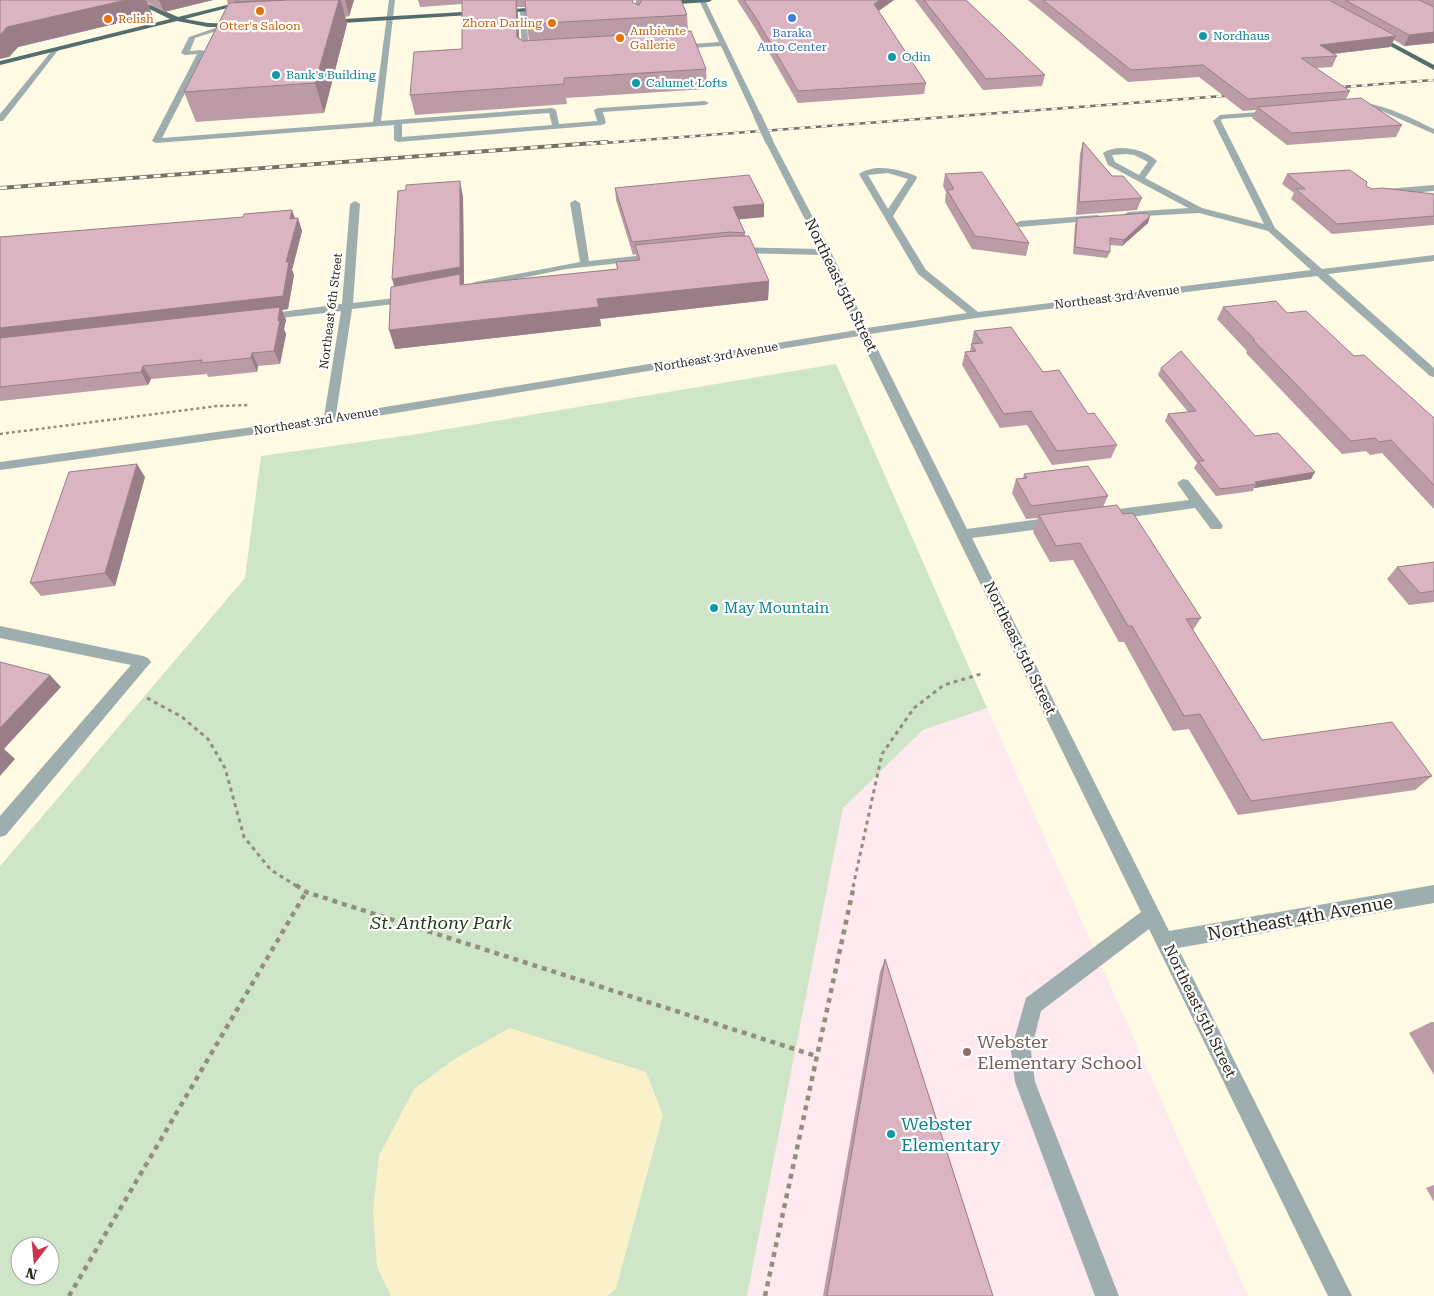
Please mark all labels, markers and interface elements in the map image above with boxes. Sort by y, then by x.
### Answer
marker: Otter's Saloon [254,5,266,17]
place label: Relish [118,12,154,26]
marker: Baraka Auto Center [786,12,798,24]
marker: Relish [102,13,114,25]
place label: Zhora Darling [462,16,542,30]
marker: Zhora Darling [546,17,558,29]
place label: Otter's Saloon [219,19,301,33]
place label: Ambiènte Gallerie [630,24,686,52]
place label: Baraka Auto Center [757,26,827,54]
place label: Nordhaus [1213,29,1270,43]
marker: Nordhaus [1197,30,1209,42]
marker: Ambiènte Gallerie [614,32,626,44]
place label: Odin [902,50,931,64]
marker: Odin [886,51,898,63]
place label: Bank's Building [286,68,376,82]
marker: Bank's Building [270,69,282,81]
place label: Calumet Lofts [646,76,727,90]
marker: Calumet Lofts [630,77,642,89]
street label: Northeast 5th Street [801,215,881,355]
street label: Northeast 6th Street [317,252,345,370]
street label: Northeast 3rd Avenue [1054,282,1181,312]
street label: Northeast 3rd Avenue [653,339,780,375]
street label: Northeast 3rd Avenue [253,404,380,438]
street label: Northeast 5th Street [980,578,1060,718]
place label: May Mountain [724,599,829,617]
marker: May Mountain [708,602,720,614]
street label: Northeast 4th Avenue [1205,891,1394,944]
park label: St. Anthony Park [369,912,512,933]
street label: Northeast 5th Street [1160,941,1240,1081]
place label: Webster Elementary School [977,1031,1142,1073]
marker: Webster Elementary School [961,1046,973,1058]
place label: Webster Elementary [901,1113,1001,1155]
marker: Webster Elementary [885,1128,897,1140]
north arrow [10,1236,60,1286]
text: N [24,1264,39,1283]

